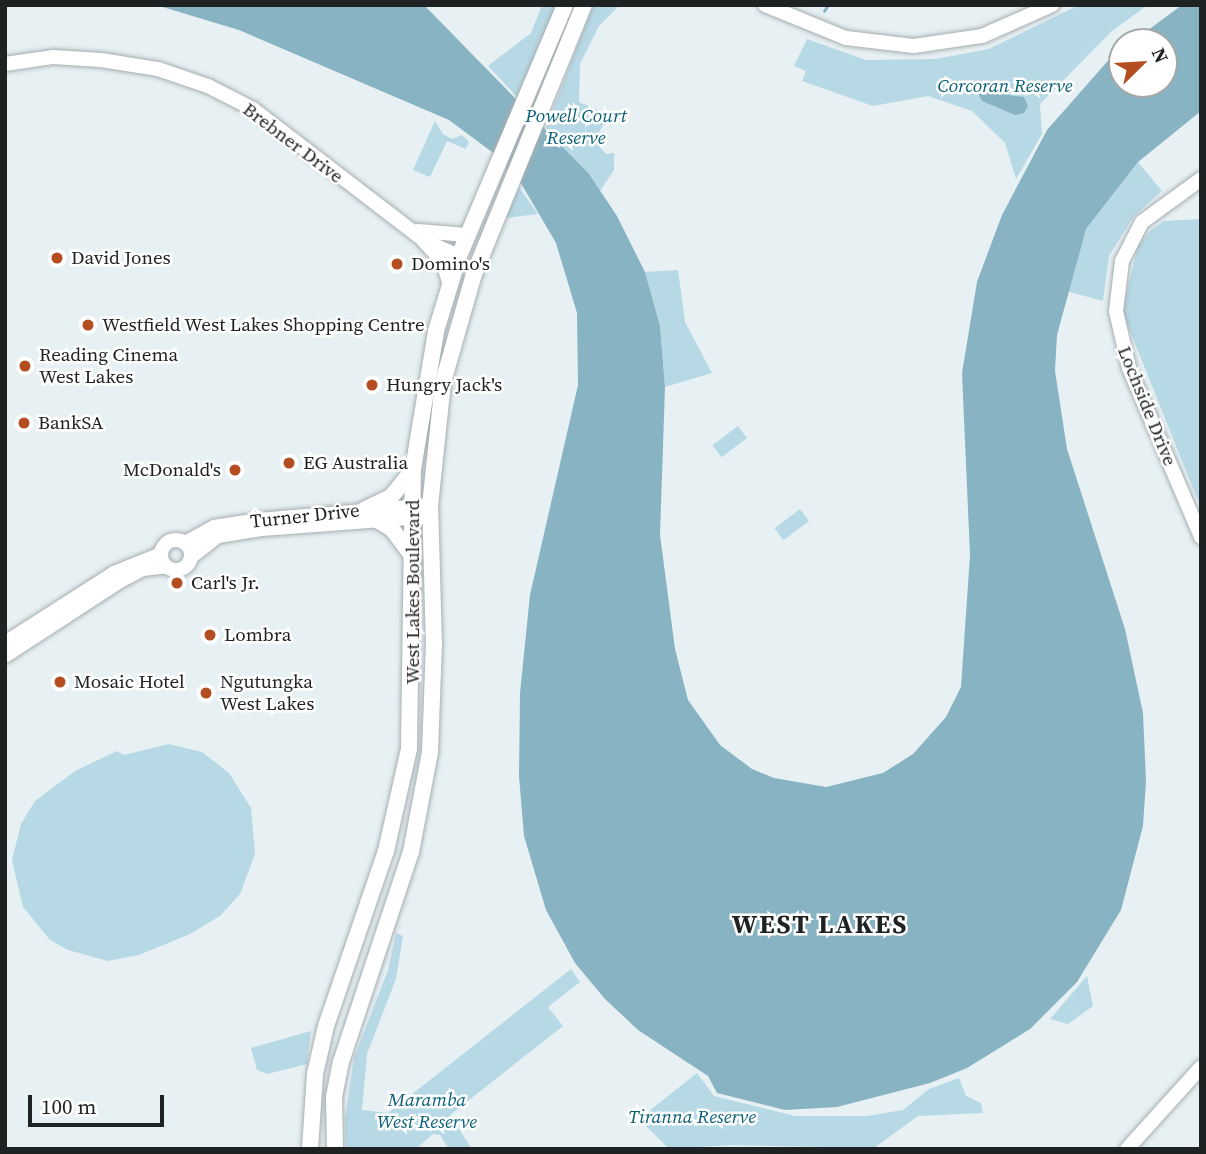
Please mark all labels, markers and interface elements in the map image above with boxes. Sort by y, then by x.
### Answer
north arrow [1108,28,1178,98]
text: N [1146,44,1175,67]
park label: Corcoran Reserve [938,75,1072,97]
street label: Brebner Drive [238,98,348,188]
park label: Powell Court Reserve [525,105,627,149]
place label: David Jones [71,247,171,269]
marker: David Jones [49,250,65,266]
place label: Domino's [411,253,490,275]
marker: Domino's [389,256,405,272]
place label: Westfield West Lakes Shopping Centre [102,314,425,336]
marker: Westfield West Lakes Shopping Centre [80,317,96,333]
street label: Lochside Drive [1113,343,1181,469]
place label: Reading Cinema West Lakes [39,344,178,388]
marker: Reading Cinema West Lakes [17,358,33,374]
place label: Hungry Jack's [386,374,502,396]
marker: Hungry Jack's [364,377,380,393]
place label: BankSA [38,412,103,434]
marker: BankSA [16,415,32,431]
place label: EG Australia [303,452,408,474]
marker: EG Australia [281,455,297,471]
place label: McDonald's [123,459,221,481]
marker: McDonald's [227,462,243,478]
street label: Turner Drive [249,499,361,533]
street label: West Lakes Boulevard [402,500,424,684]
place label: Carl's Jr. [191,572,260,594]
marker: Carl's Jr. [169,575,185,591]
place label: Lombra [224,624,291,646]
marker: Lombra [202,627,218,643]
place label: Mosaic Hotel [74,671,185,693]
place label: Ngutungka West Lakes [220,671,314,715]
marker: Mosaic Hotel [52,674,68,690]
marker: Ngutungka West Lakes [198,685,214,701]
district label: WEST LAKES [733,909,907,941]
scale bar [32,1080,168,1124]
park label: Maramba West Reserve [377,1089,477,1133]
text: 100 m [41,1092,96,1121]
park label: Tiranna Reserve [628,1106,756,1128]

